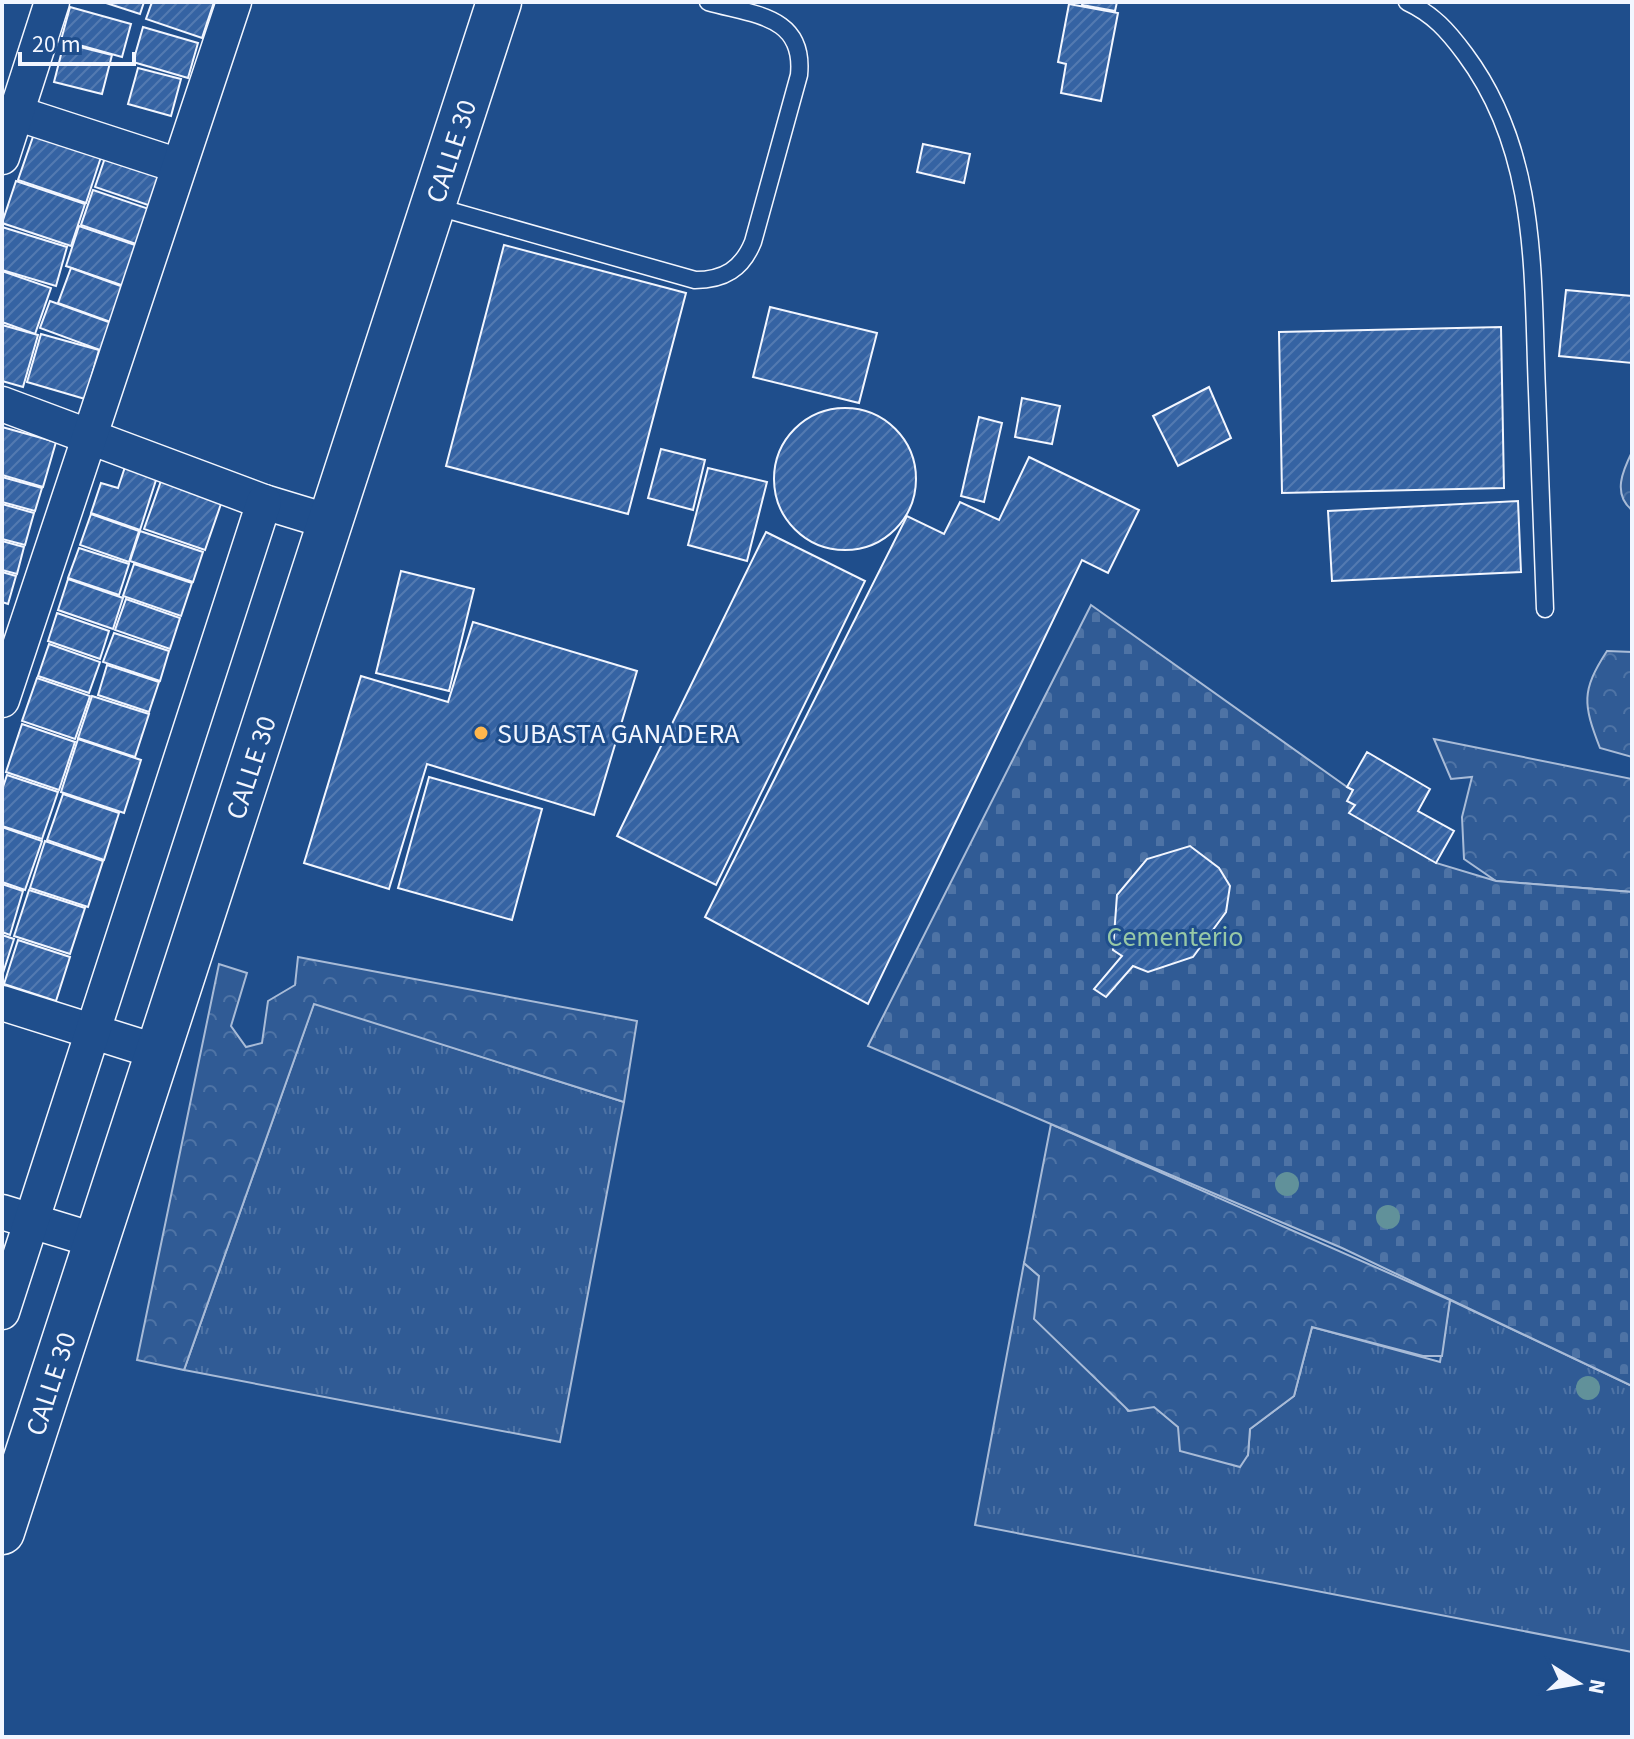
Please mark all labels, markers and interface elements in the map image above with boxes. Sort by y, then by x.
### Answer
scale bar [20,16,134,66]
text: 20 m [32,27,81,62]
street label: CALLE 30 [416,94,487,208]
street label: CALLE 30 [216,711,287,825]
place label: SUBASTA GANADERA [497,714,740,754]
marker: SUBASTA GANADERA [472,724,490,742]
park label: Cementerio [1106,917,1244,957]
street label: CALLE 30 [16,1327,87,1441]
north arrow [1538,1643,1618,1723]
text: N [1580,1676,1614,1697]

